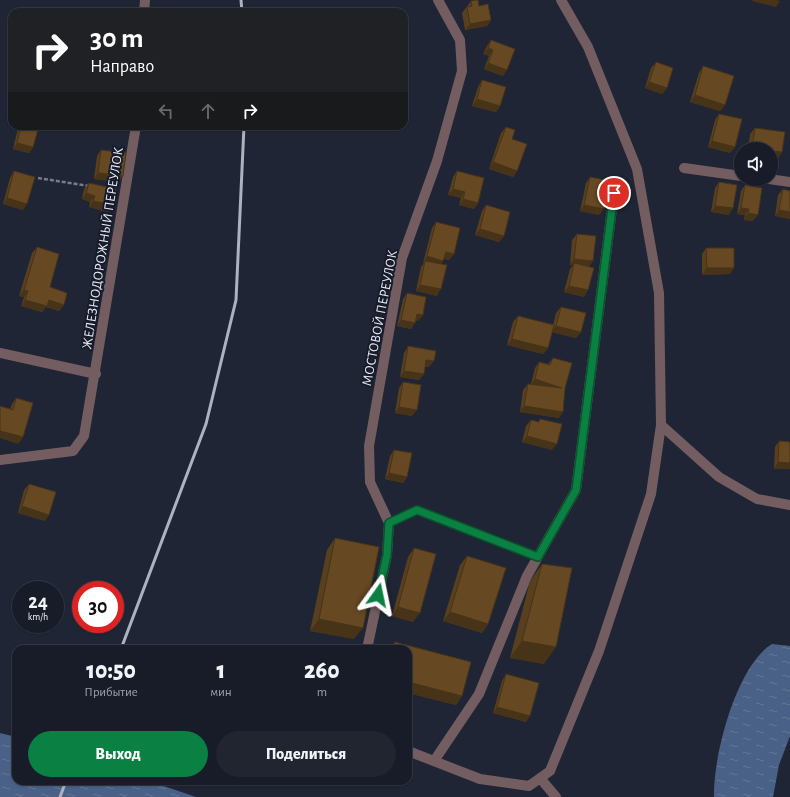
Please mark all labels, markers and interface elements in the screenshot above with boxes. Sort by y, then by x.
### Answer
icon: right [24,24,76,76]
text: 30 m [90,25,143,53]
text: Направо [90,58,154,76]
icon: left [155,100,177,122]
icon: ahead [197,100,219,122]
icon: right [239,100,261,122]
map controls [734,142,778,186]
button: sound [734,142,778,186]
street label: ЖЕЛЕЗНОДОРОЖНЫЙ ПЕРЕУЛОК [79,146,126,350]
pin [597,176,631,210]
icon: arrive [603,182,625,204]
street label: МОСТОВОЙ ПЕРЕУЛОК [359,249,400,387]
position arrow [357,574,399,616]
speed limit sign: 30 [72,581,124,633]
text: 24 [28,592,48,612]
text: km/h [28,612,48,622]
text: 10:50 [86,659,136,683]
text: 1 [217,659,225,683]
text: 260 [304,659,340,683]
text: Прибытие [84,686,138,699]
text: мин [210,686,232,699]
text: m [317,686,327,699]
button: Выход [28,731,208,777]
button: Поделиться [216,731,396,777]

